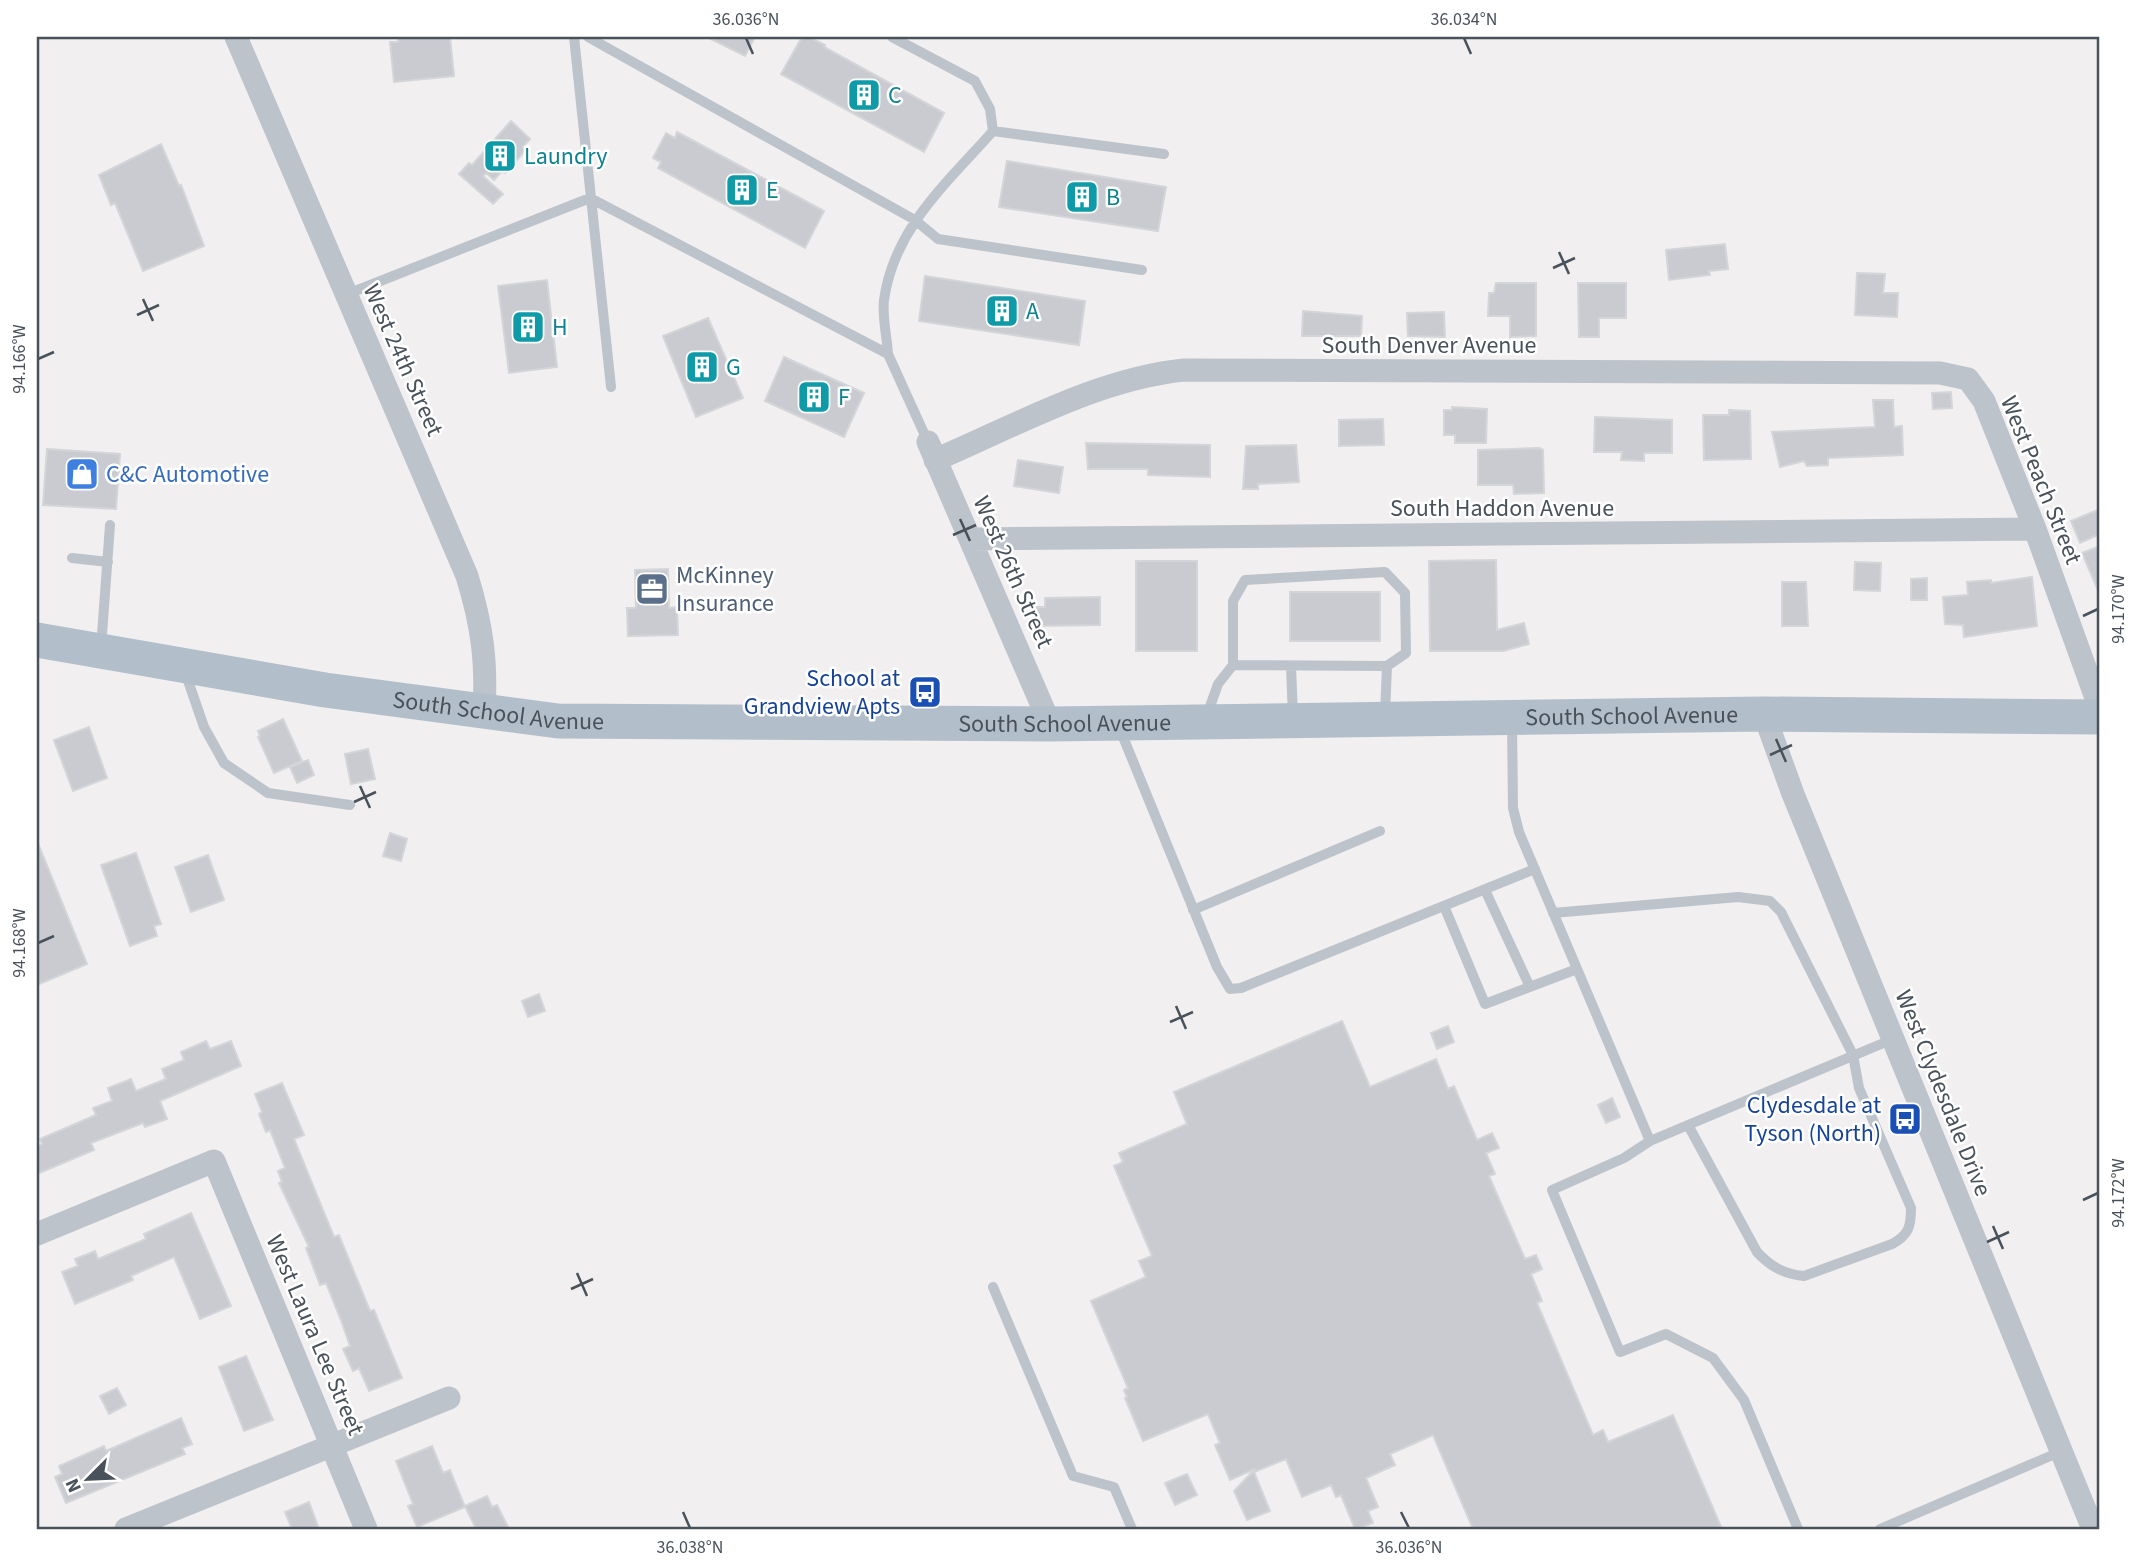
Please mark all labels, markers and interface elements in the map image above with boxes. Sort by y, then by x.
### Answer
text: 36.036°N [713,7,779,32]
text: 36.034°N [1431,7,1497,32]
building icon: C [845,76,883,114]
place label: C [888,78,902,113]
building icon: Laundry [481,137,519,175]
place label: Laundry [524,139,607,174]
building icon: E [723,171,761,209]
place label: E [766,173,779,208]
building icon: B [1063,178,1101,216]
place label: B [1106,180,1120,215]
street label: West 24th Street [354,278,452,442]
building icon: A [983,292,1021,330]
place label: A [1026,294,1039,329]
building icon: H [509,308,547,346]
place label: H [552,310,568,345]
text: 94.166°W [7,324,32,394]
street label: South Denver Avenue [1322,328,1536,363]
building icon: G [683,348,721,386]
place label: G [726,350,741,385]
building icon: F [795,378,833,416]
place label: F [838,380,850,415]
street label: West Peach Street [1991,391,2091,569]
shop icon: C&C Automotive [63,455,101,493]
place label: C&C Automotive [106,457,269,492]
street label: West 26th Street [964,490,1062,654]
street label: South Haddon Avenue [1390,491,1614,526]
place label: McKinney Insurance [676,558,774,621]
office icon: McKinney Insurance [633,570,671,608]
text: 94.170°W [2106,574,2131,644]
place label: School at Grandview Apts [744,661,900,724]
bus stop icon: School at Grandview Apts [906,673,944,711]
street label: South School Avenue [390,682,604,739]
street label: South School Avenue [1525,697,1738,735]
street label: South School Avenue [958,705,1171,742]
text: 94.168°W [7,908,32,978]
street label: West Clydesdale Drive [1886,985,2000,1201]
place label: Clydesdale at Tyson (North) [1744,1088,1881,1151]
bus stop icon: Clydesdale at Tyson (North) [1886,1100,1924,1138]
text: 94.172°W [2106,1158,2131,1228]
street label: West Laura Lee Street [257,1229,373,1441]
north arrow [52,1444,122,1514]
text: N [59,1474,89,1497]
text: 36.038°N [657,1535,723,1560]
text: 36.036°N [1376,1535,1442,1560]

